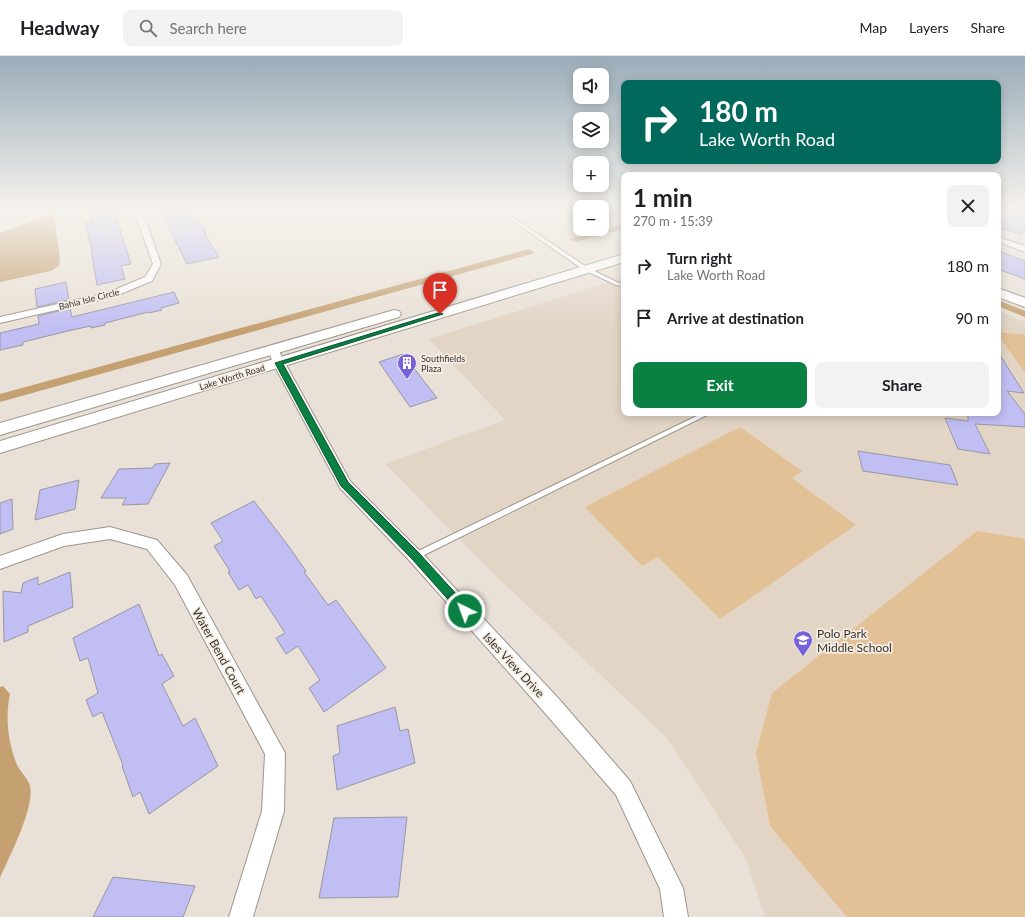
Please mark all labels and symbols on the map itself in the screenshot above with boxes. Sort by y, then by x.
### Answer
pin [423,273,457,314]
street label: Bahia Isle Circle [58,286,121,312]
building icon: Southfields Plaza [396,352,418,380]
place label: Southfields Plaza [421,353,465,374]
street label: Lake Worth Road [198,362,266,392]
position arrow [444,590,486,632]
street label: Water Bend Court [189,605,249,697]
place label: Polo Park Middle School [817,626,892,655]
street label: Isles View Drive [480,629,548,701]
school or university icon: Polo Park Middle School [792,629,814,657]

